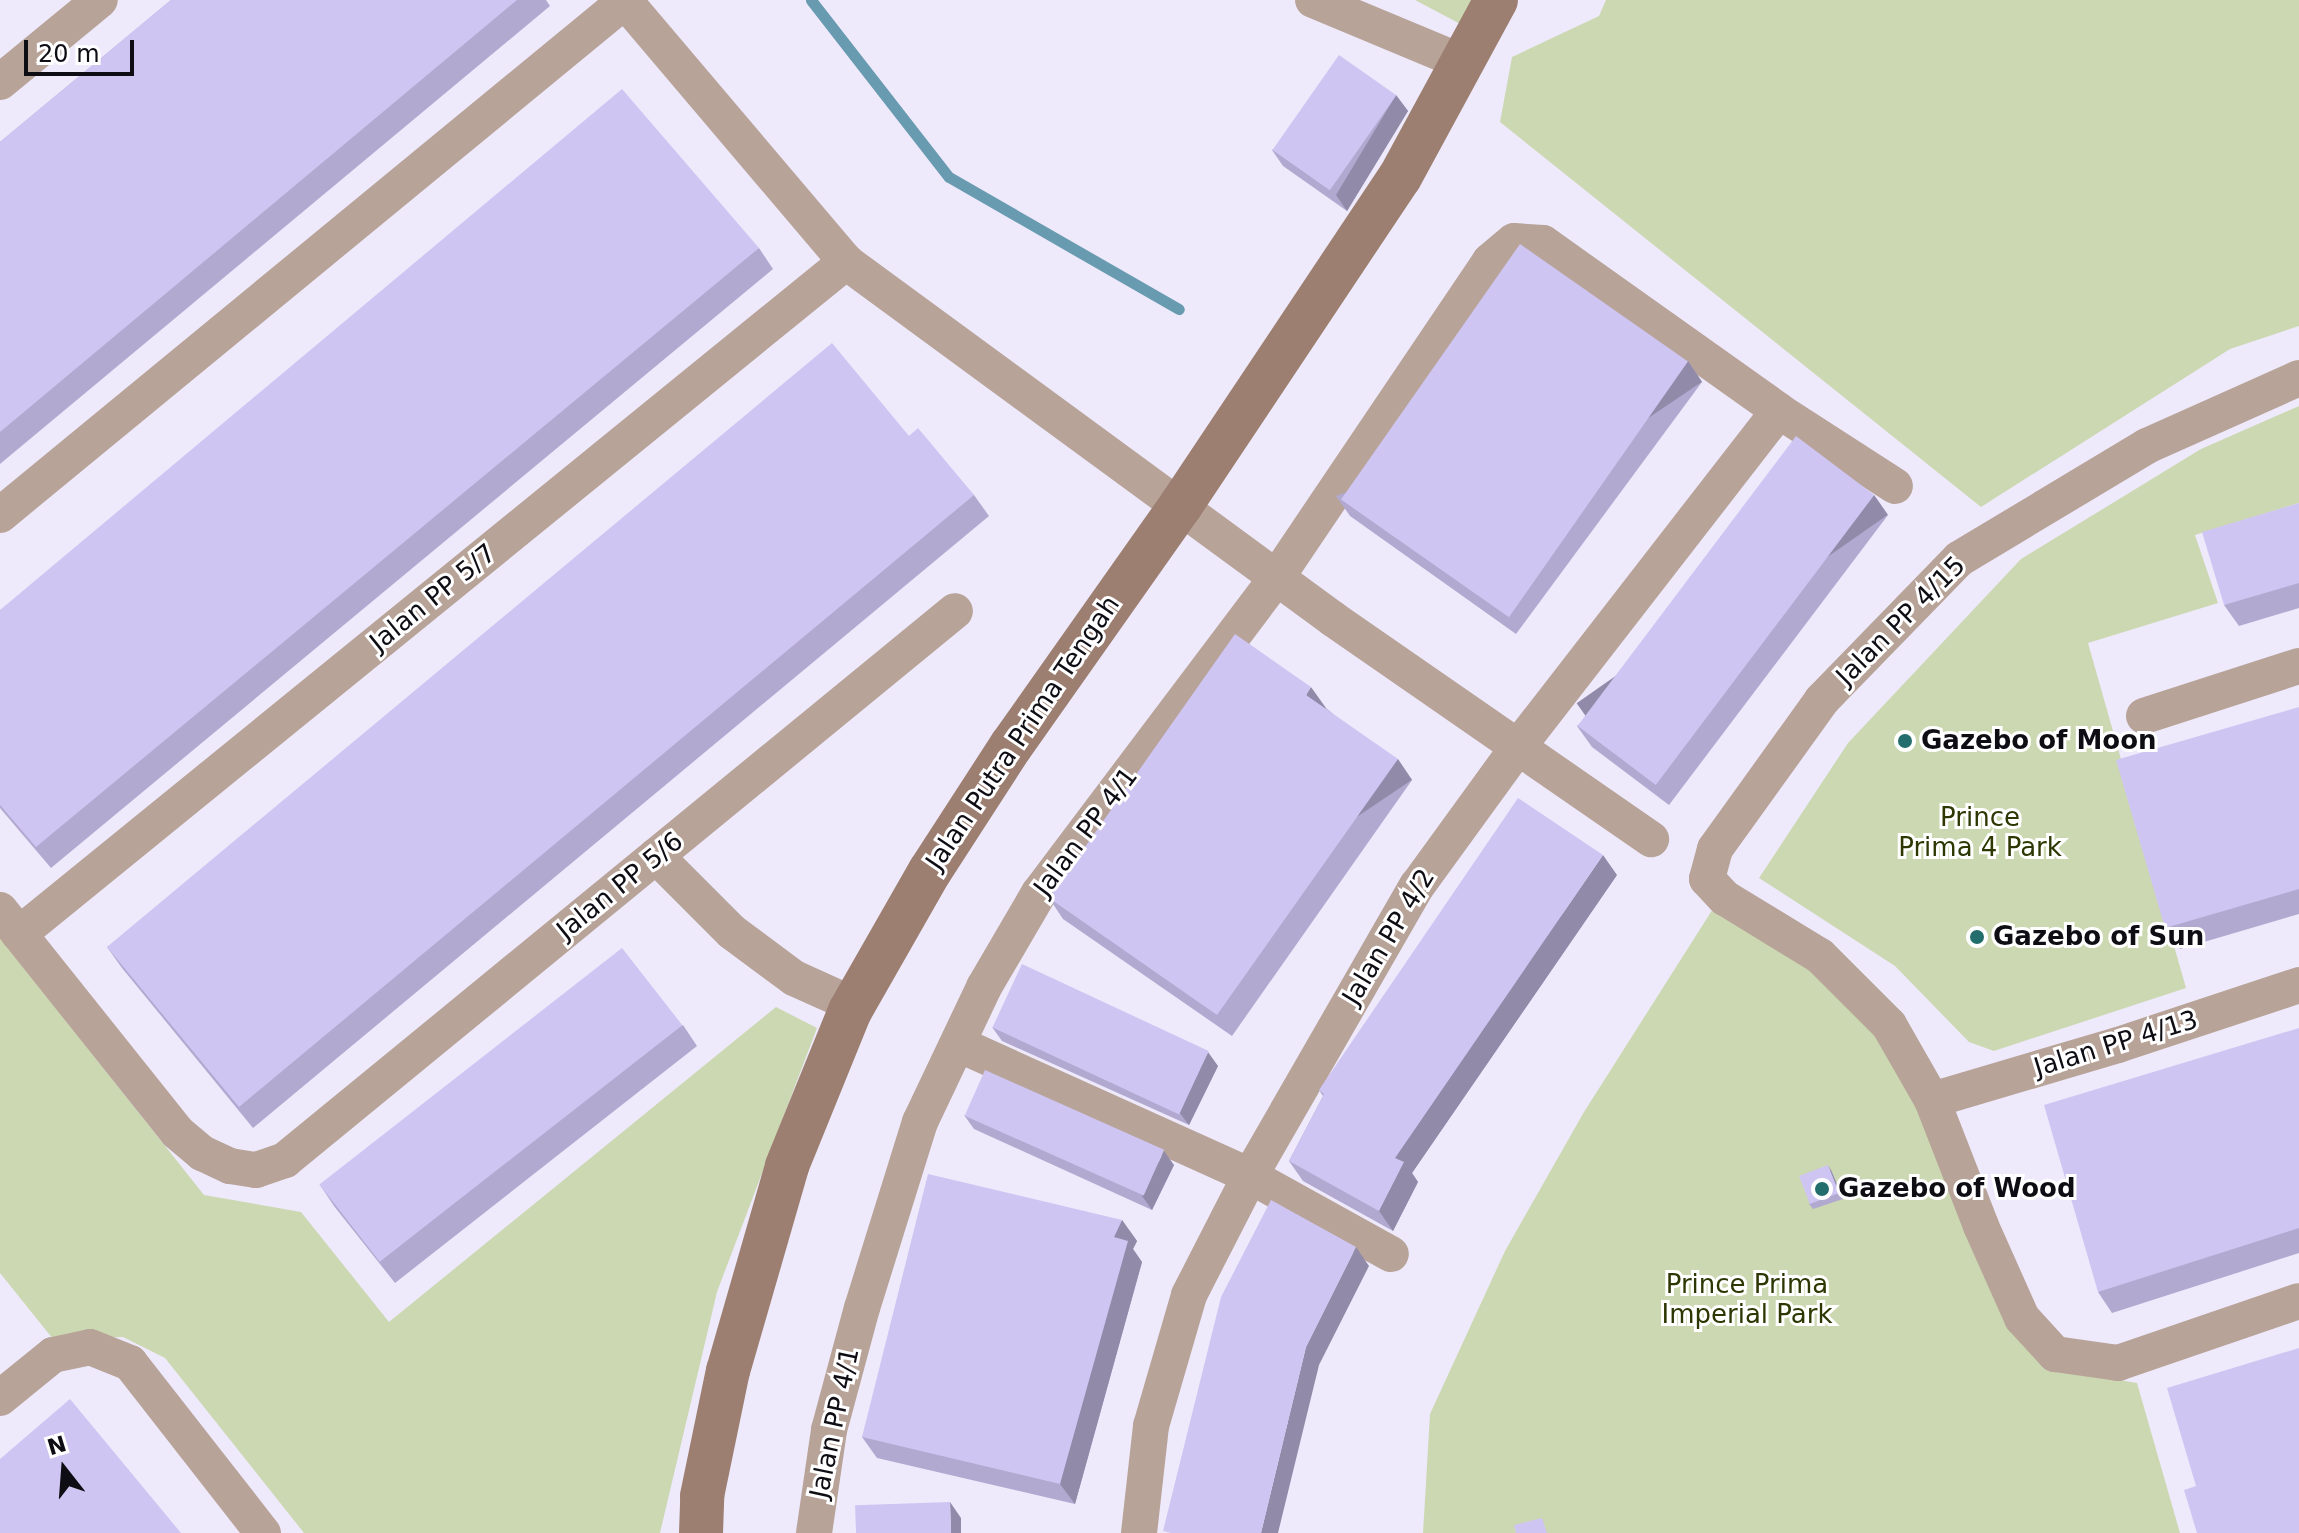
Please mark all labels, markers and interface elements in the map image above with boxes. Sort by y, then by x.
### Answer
scale bar [28,24,138,74]
text: 20 m [38,40,100,68]
street label: Jalan PP 5/7 [364,538,502,658]
street label: Jalan PP 4/15 [1830,550,1972,692]
street label: Jalan Putra Prima Tengah [920,590,1126,876]
place label: Gazebo of Moon [1921,725,2157,757]
marker: Gazebo of Moon [1896,732,1914,750]
street label: Jalan PP 4/1 [1028,762,1144,902]
park label: Prince Prima 4 Park [1898,802,2062,864]
street label: Jalan PP 5/6 [551,826,689,946]
street label: Jalan PP 4/2 [1336,863,1442,1011]
place label: Gazebo of Sun [1993,921,2204,953]
marker: Gazebo of Sun [1968,928,1986,946]
street label: Jalan PP 4/13 [2030,1004,2202,1084]
place label: Gazebo of Wood [1838,1173,2075,1205]
marker: Gazebo of Wood [1813,1180,1831,1198]
park label: Prince Prima Imperial Park [1661,1269,1833,1330]
street label: Jalan PP 4/1 [804,1345,866,1501]
north arrow [24,1429,104,1509]
text: N [44,1431,69,1460]

